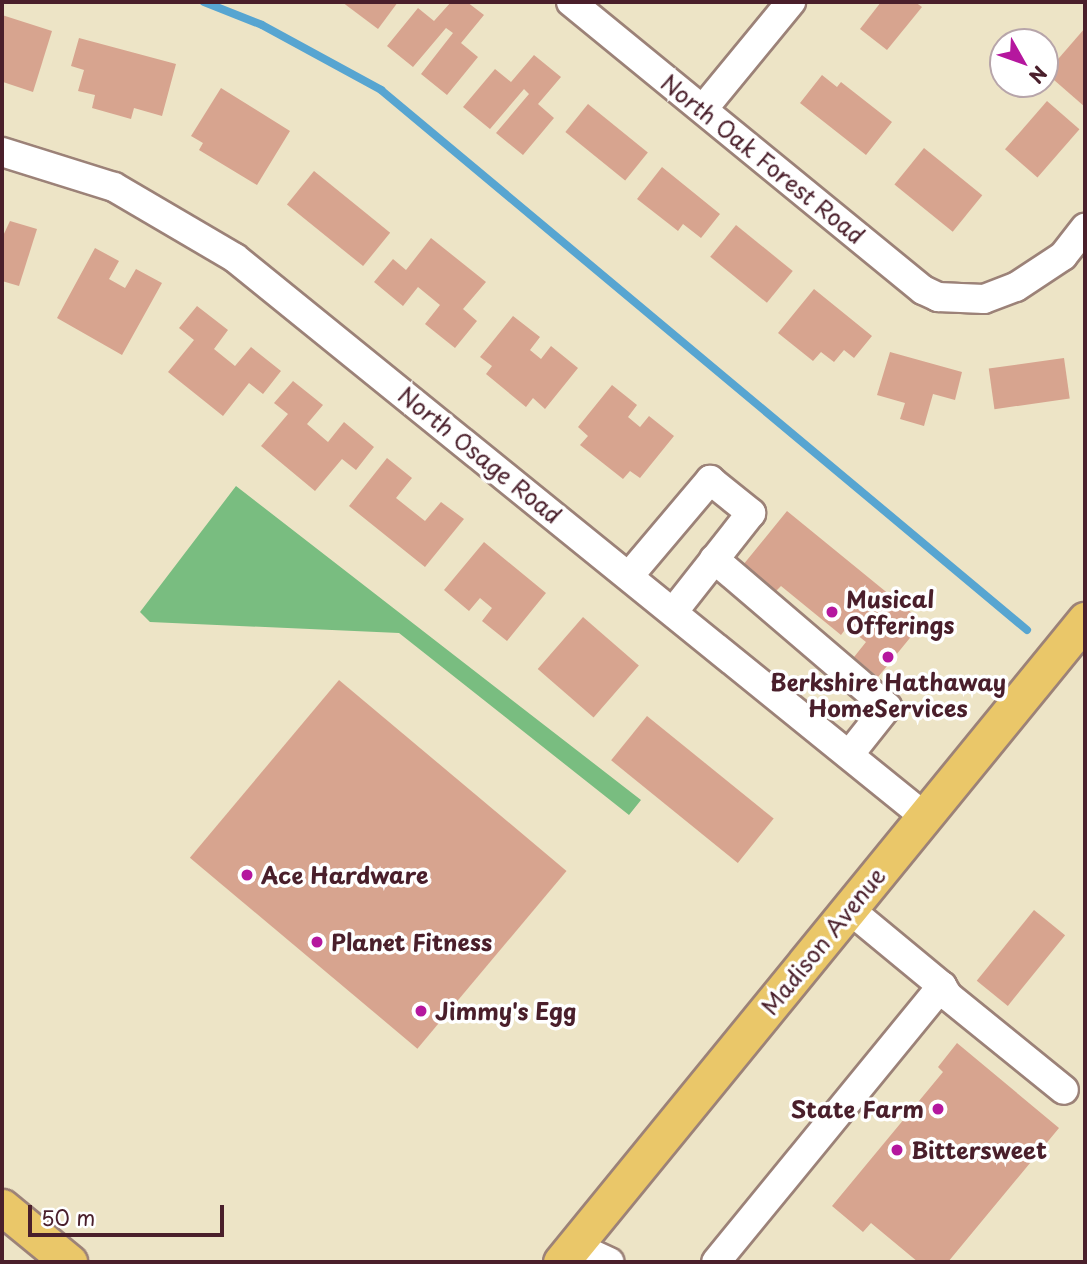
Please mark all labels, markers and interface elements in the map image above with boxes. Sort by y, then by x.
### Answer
north arrow [989,28,1059,98]
text: N [1023,60,1054,90]
street label: North Oak Forest Road [654,67,872,251]
street label: North Osage Road [393,381,567,529]
place label: Musical Offerings [846,585,954,639]
marker: Musical Offerings [824,604,840,620]
marker: Berkshire Hathaway HomeServices [880,649,896,665]
place label: Berkshire Hathaway HomeServices [769,668,1007,722]
place label: Ace Hardware [261,861,429,889]
street label: Madison Avenue [756,863,890,1019]
marker: Ace Hardware [239,867,255,883]
place label: Planet Fitness [331,928,494,956]
marker: Planet Fitness [309,934,325,950]
place label: Jimmy's Egg [435,997,577,1025]
marker: Jimmy's Egg [413,1003,429,1019]
place label: State Farm [790,1095,924,1123]
marker: State Farm [930,1101,946,1117]
place label: Bittersweet [911,1136,1047,1164]
marker: Bittersweet [889,1142,905,1158]
scale bar [32,1190,228,1234]
text: 50 m [41,1201,95,1233]

